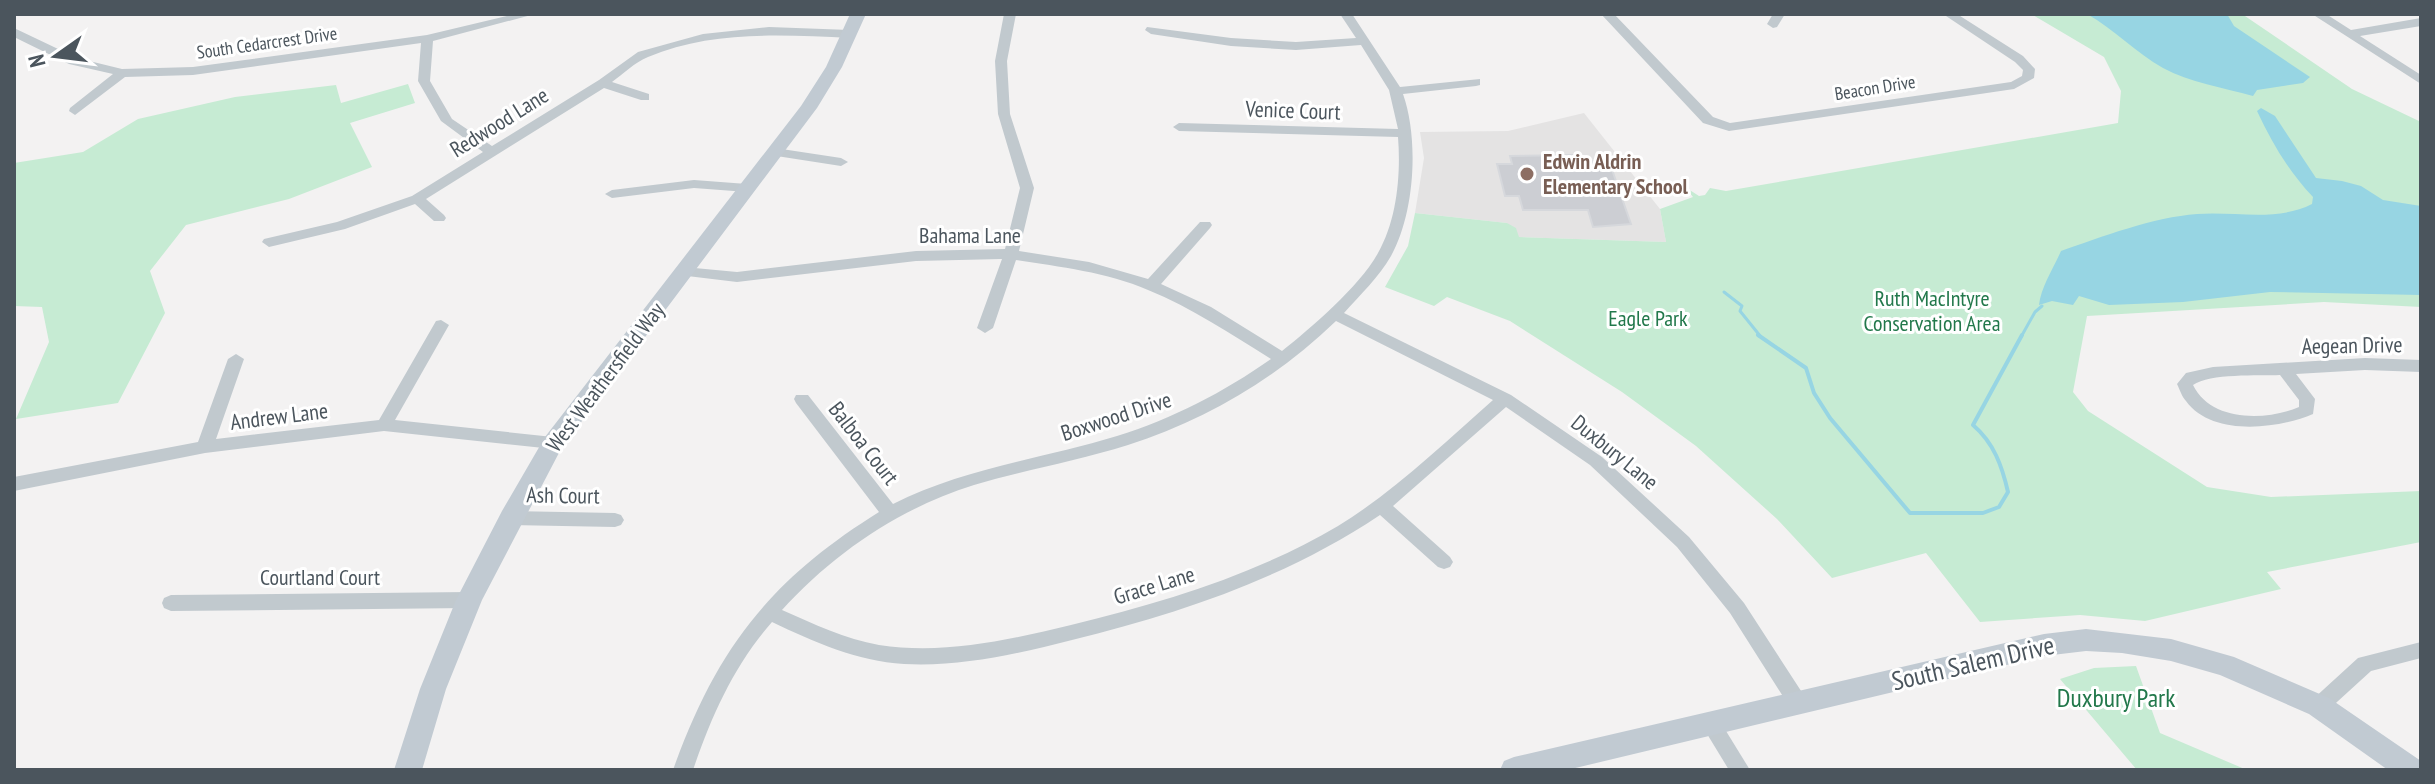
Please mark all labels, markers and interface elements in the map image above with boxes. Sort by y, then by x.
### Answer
north arrow [16,16,96,96]
street label: South Cedarcrest Drive [195,21,339,64]
text: N [22,52,52,70]
street label: Beacon Drive [1833,70,1917,105]
street label: Redwood Lane [445,81,553,163]
street label: Venice Court [1244,94,1341,126]
place label: Edwin Aldrin Elementary School [1543,147,1689,200]
marker: Edwin Aldrin Elementary School [1518,165,1536,183]
street label: Bahama Lane [919,221,1021,249]
park label: Ruth MacIntyre Conservation Area [1864,284,2000,337]
street label: West Weathersfield Way [540,296,671,457]
park label: Eagle Park [1608,304,1688,332]
street label: Aegean Drive [2301,330,2403,360]
street label: Boxwood Drive [1057,385,1175,447]
street label: Andrew Lane [229,396,329,436]
street label: Balboa Court [823,396,905,490]
street label: Duxbury Lane [1566,408,1664,496]
street label: Ash Court [526,480,600,510]
street label: Grace Lane [1110,559,1198,611]
street label: Courtland Court [260,563,380,591]
street label: South Salem Drive [1888,628,2057,697]
park label: Duxbury Park [2057,681,2175,714]

